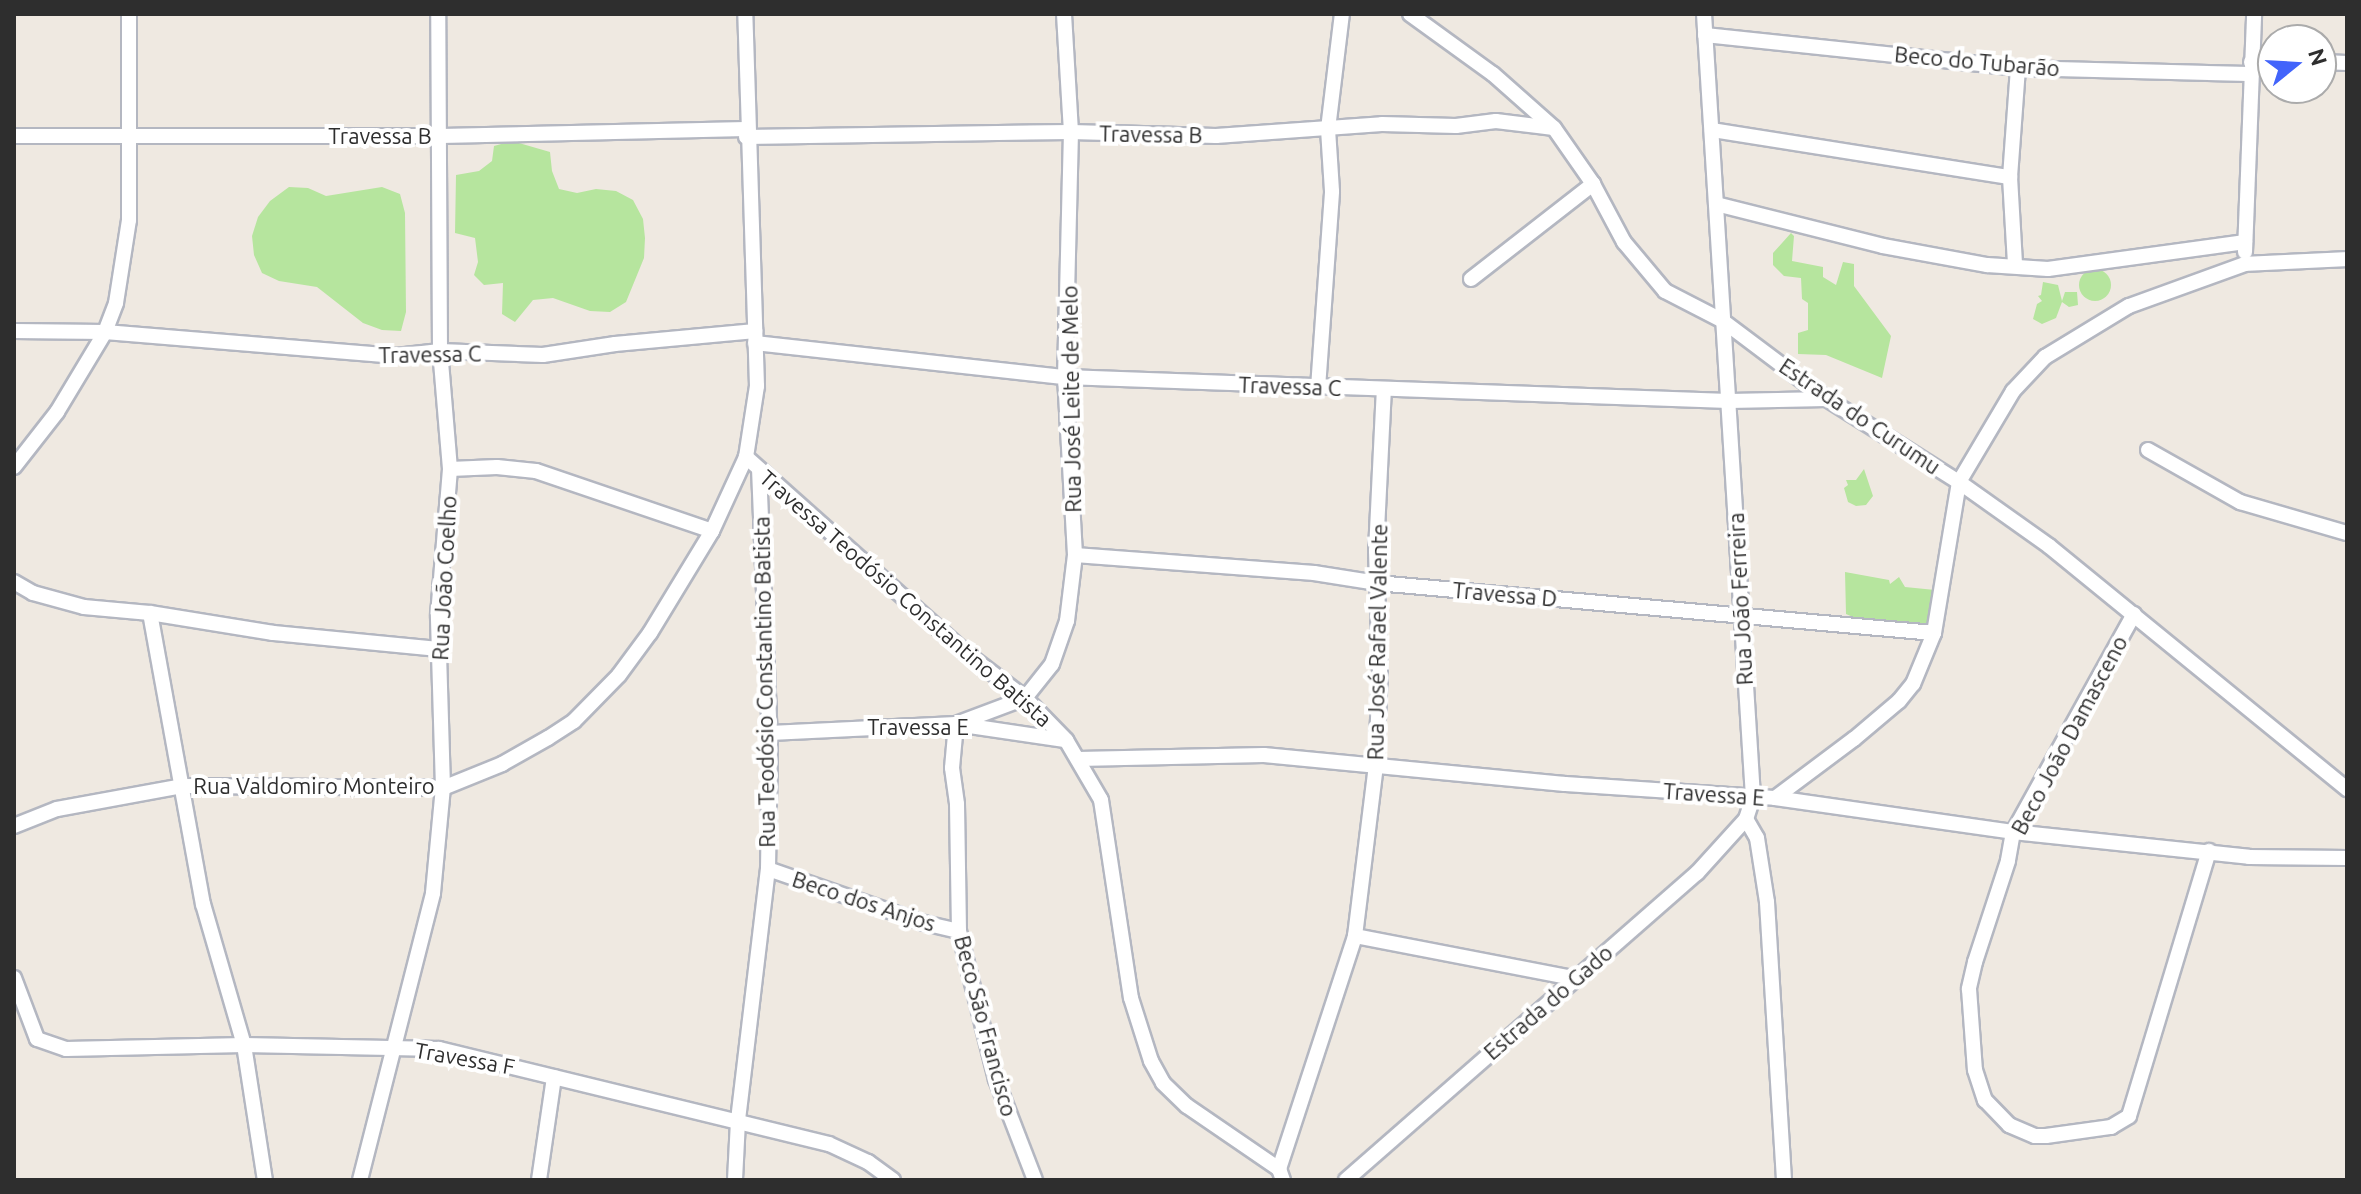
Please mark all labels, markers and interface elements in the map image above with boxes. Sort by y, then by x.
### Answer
north arrow [2257,24,2337,104]
street label: Beco do Tubarão [1893,41,2061,81]
text: N [2304,45,2333,69]
street label: Travessa B [1099,120,1203,148]
street label: Travessa B [328,123,432,149]
street label: Rua José Leite de Melo [1056,285,1086,513]
street label: Travessa C [378,340,482,368]
street label: Estrada do Curumu [1775,352,1945,480]
street label: Travessa C [1238,371,1342,401]
street label: Travessa Teodósio Constantino Batista [755,464,1057,732]
street label: Rua João Coelho [426,495,462,661]
street label: Rua João Ferreira [1722,512,1758,686]
street label: Rua Teodósio Constantino Batista [748,516,780,848]
street label: Rua José Rafael Valente [1362,523,1392,761]
street label: Travessa D [1452,576,1558,612]
street label: Beco João Damasceno [2005,631,2133,839]
street label: Travessa E [867,714,969,740]
street label: Rua Valdomiro Monteiro [193,773,435,799]
street label: Travessa E [1662,777,1766,811]
street label: Beco dos Anjos [789,865,939,937]
street label: Beco São Francisco [949,933,1023,1119]
street label: Estrada do Gado [1478,939,1618,1065]
street label: Travessa F [413,1036,517,1080]

